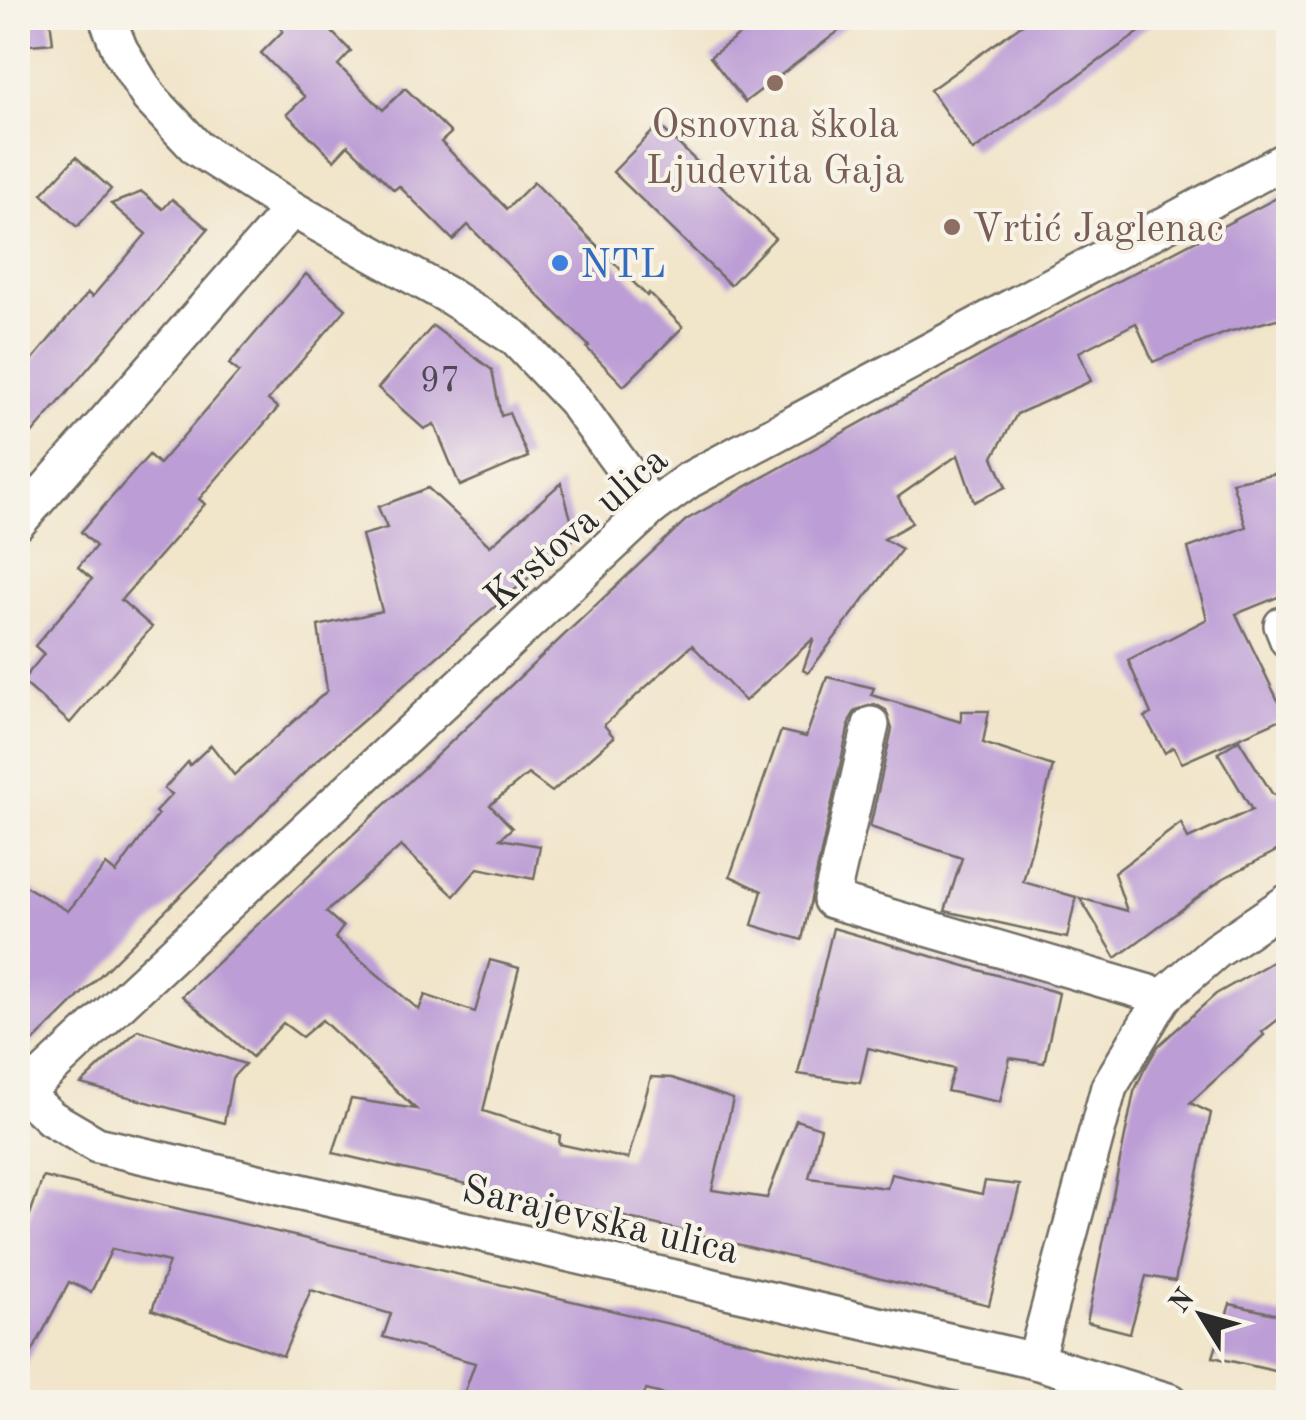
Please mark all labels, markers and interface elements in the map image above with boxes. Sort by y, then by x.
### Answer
marker: Osnovna škola Ljudevita Gaja [764,72,786,94]
place label: Osnovna škola Ljudevita Gaja [646,107,904,193]
place label: Vrtić Jaglenac [972,211,1224,251]
marker: Vrtić Jaglenac [941,216,963,238]
place label: NTL [580,247,666,287]
marker: NTL [549,252,571,274]
house number: 97 [420,364,460,399]
street label: Krstova ulica [479,440,677,620]
street label: Sarajevska ulica [458,1171,742,1273]
north arrow [1151,1265,1251,1365]
text: N [1166,1284,1201,1319]

